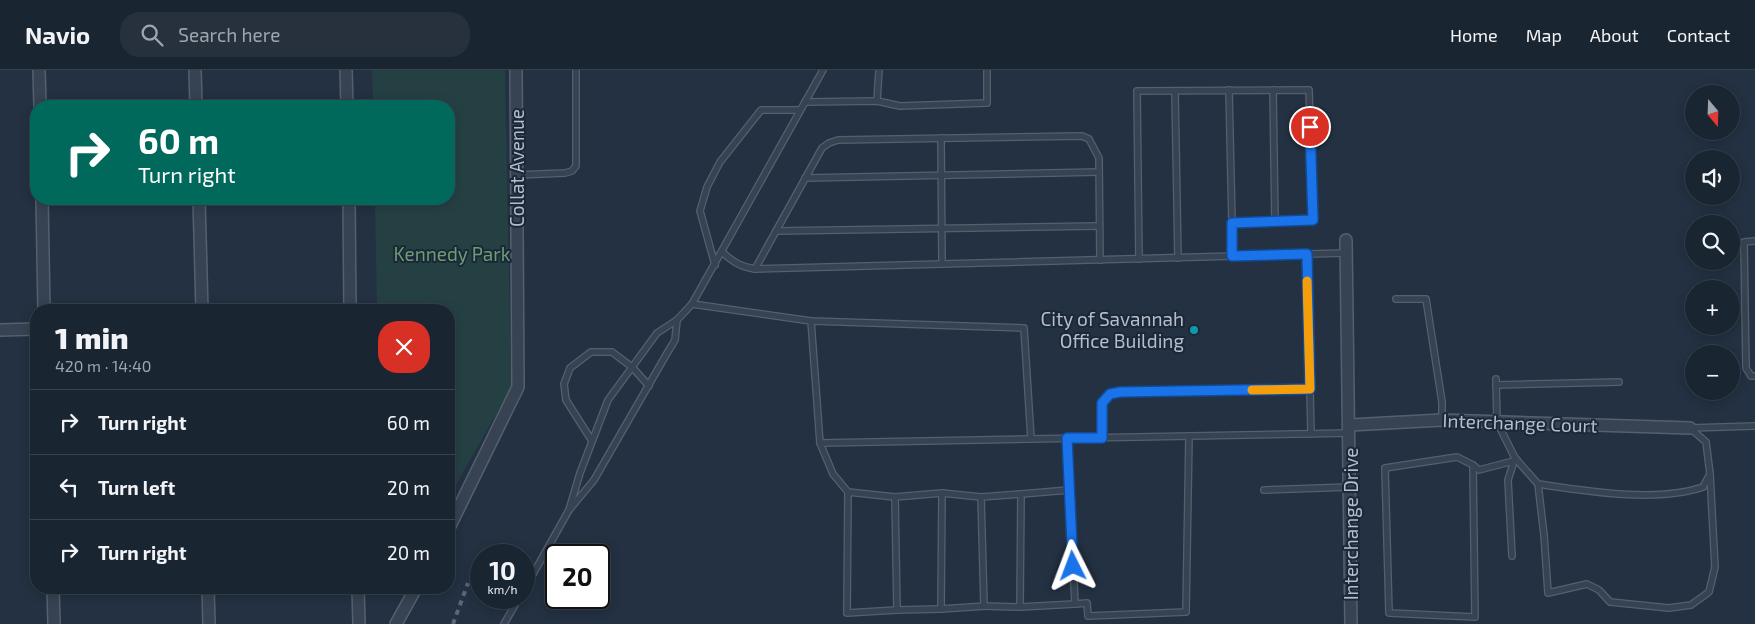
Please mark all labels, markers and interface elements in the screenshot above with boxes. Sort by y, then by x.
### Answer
search box [120,12,470,57]
text: Navio [25,20,90,49]
icon: search [138,21,166,49]
text: Search here [178,23,280,46]
text: Home [1450,24,1498,46]
text: Map [1526,24,1562,46]
text: About [1590,24,1639,46]
text: Contact [1667,24,1730,46]
north arrow [1685,85,1740,140]
map controls [1685,85,1740,400]
pin [1289,106,1331,148]
street label: Collat Avenue [505,109,528,227]
icon: arrive [1296,113,1324,141]
text: 60 m [138,119,219,161]
icon: right [55,120,120,185]
button: sound [1685,150,1740,205]
text: Turn right [138,161,236,187]
button: search [1685,215,1740,270]
park label: Kennedy Park [393,242,511,265]
button: + [1685,280,1740,335]
place label: City of Savannah Office Building [1040,307,1184,352]
text: 1 min [55,319,129,355]
button: close [378,321,430,373]
marker: City of Savannah Office Building [1188,324,1200,336]
button: − [1685,345,1740,400]
text: 420 m · 14:40 [55,356,151,375]
icon: right [55,408,83,436]
street label: Interchange Court [1442,408,1598,437]
text: Turn right [98,411,186,434]
text: 60 m [387,411,430,434]
street label: Interchange Drive [1339,448,1362,600]
icon: left [55,473,83,501]
text: Turn left [98,476,175,499]
text: 20 m [387,476,430,499]
icon: right [55,538,83,566]
position arrow [1046,539,1098,591]
text: Turn right [98,541,186,564]
text: 20 m [387,541,430,564]
speed limit sign: 20 [545,544,610,609]
text: 10 [489,555,516,585]
text: km/h [488,582,517,596]

